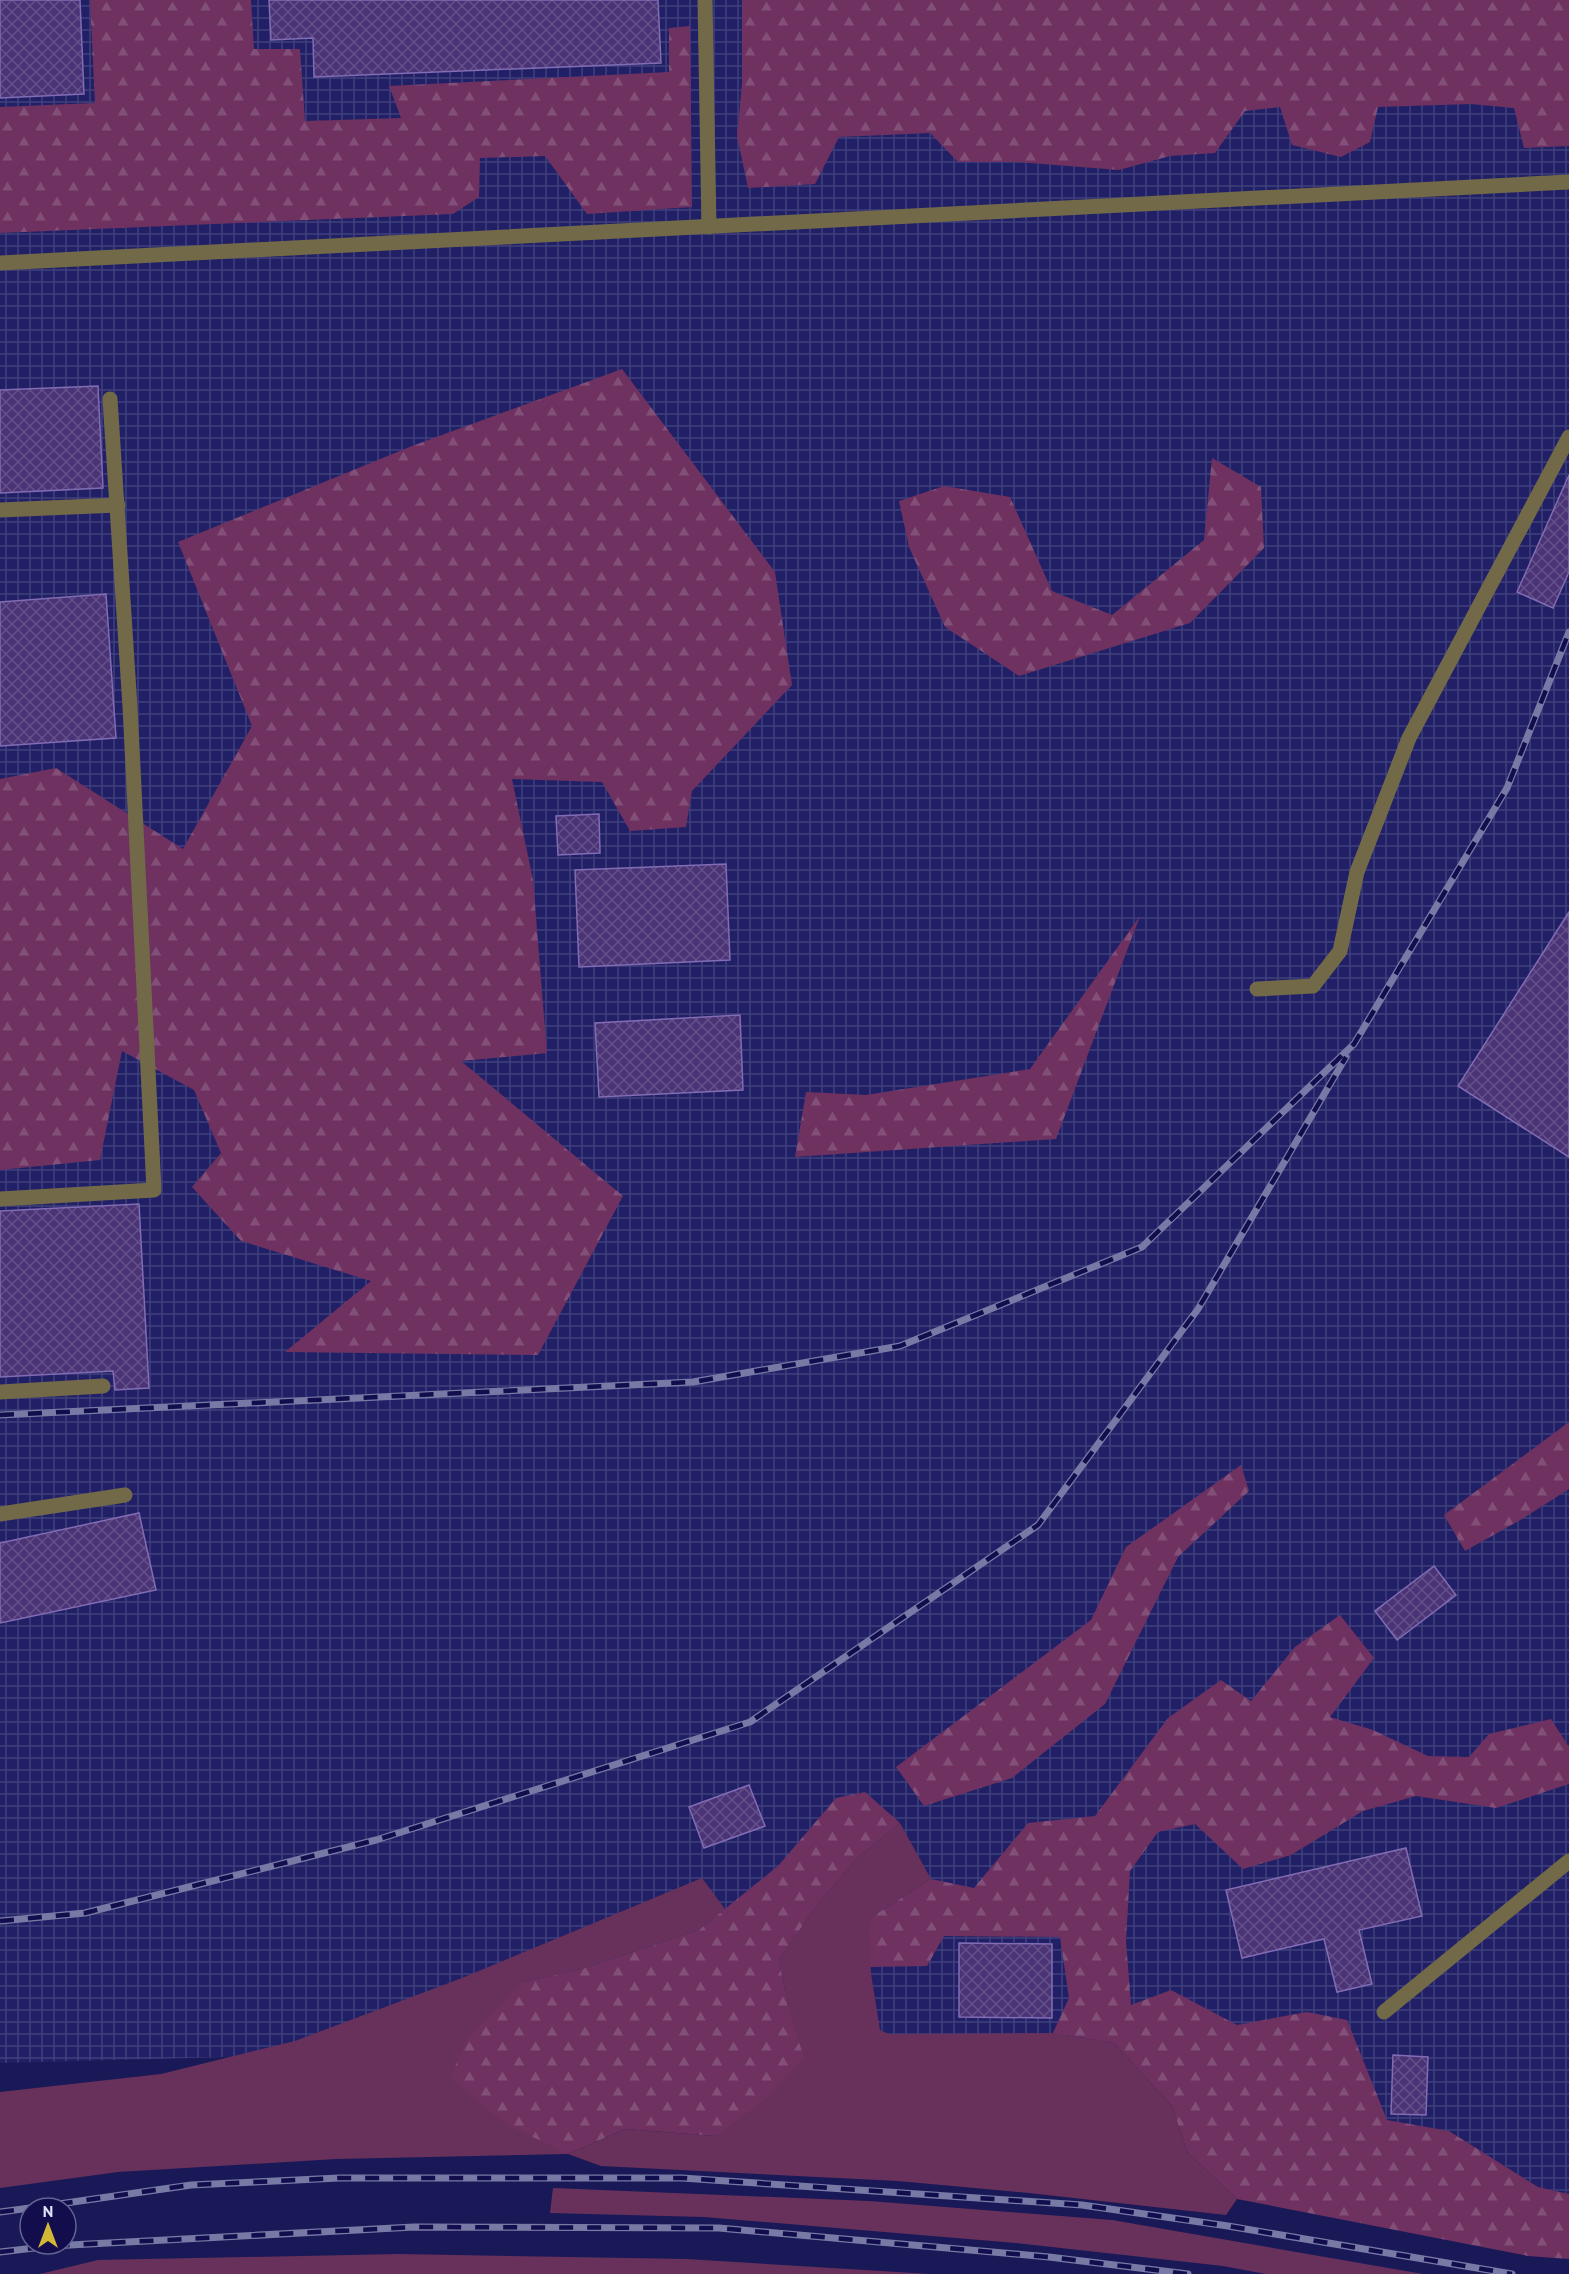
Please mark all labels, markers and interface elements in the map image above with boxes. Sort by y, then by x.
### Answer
north arrow [18,2196,78,2256]
text: N [43,2201,53,2221]

